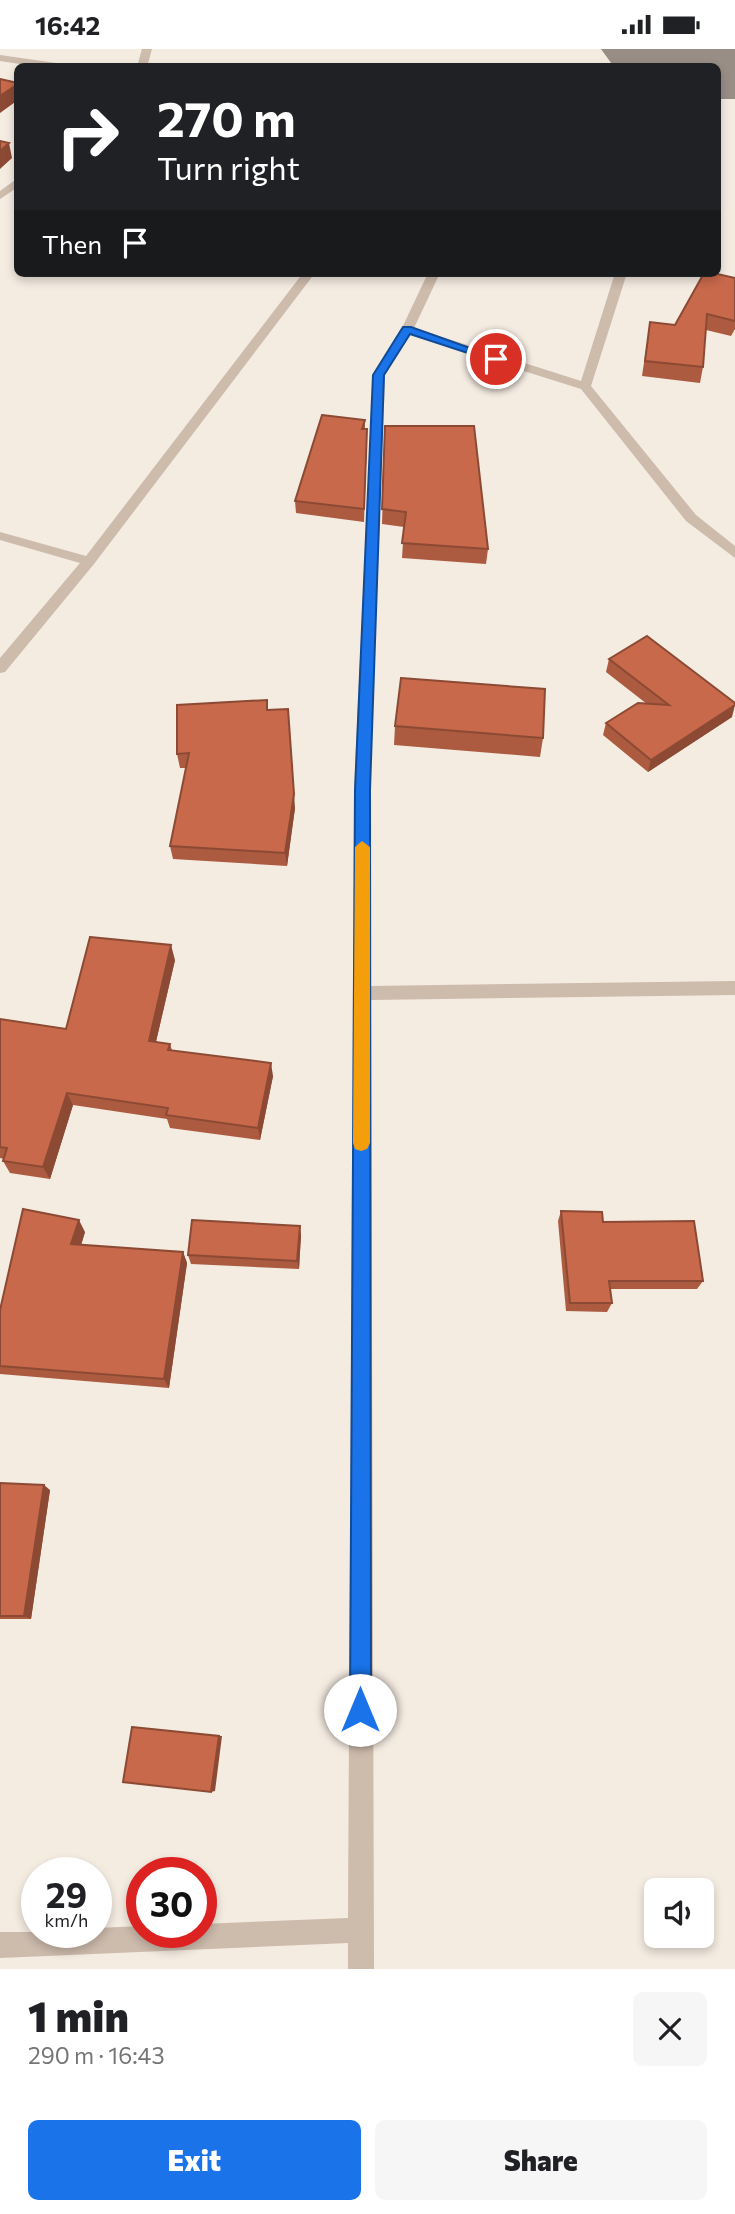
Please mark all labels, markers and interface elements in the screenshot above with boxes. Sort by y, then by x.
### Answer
text: 16:42 [35,9,100,40]
text: 270 m [157,87,296,147]
icon: right [42,91,133,182]
text: Turn right [157,147,300,187]
icon: arrive [116,224,154,262]
text: Then [42,228,102,259]
pin [466,329,526,389]
icon: arrive [477,340,515,378]
position arrow [323,1673,397,1747]
speed limit sign: 30 [126,1857,217,1948]
text: 29 [46,1872,87,1915]
map controls [644,1878,714,1948]
button: sound [644,1878,714,1948]
text: km/h [45,1909,88,1931]
text: 1 min [28,1989,129,2041]
button: close [633,1992,707,2066]
text: 290 m · 16:43 [28,2041,165,2069]
button: Exit [28,2120,361,2200]
button: Share [375,2120,707,2200]

